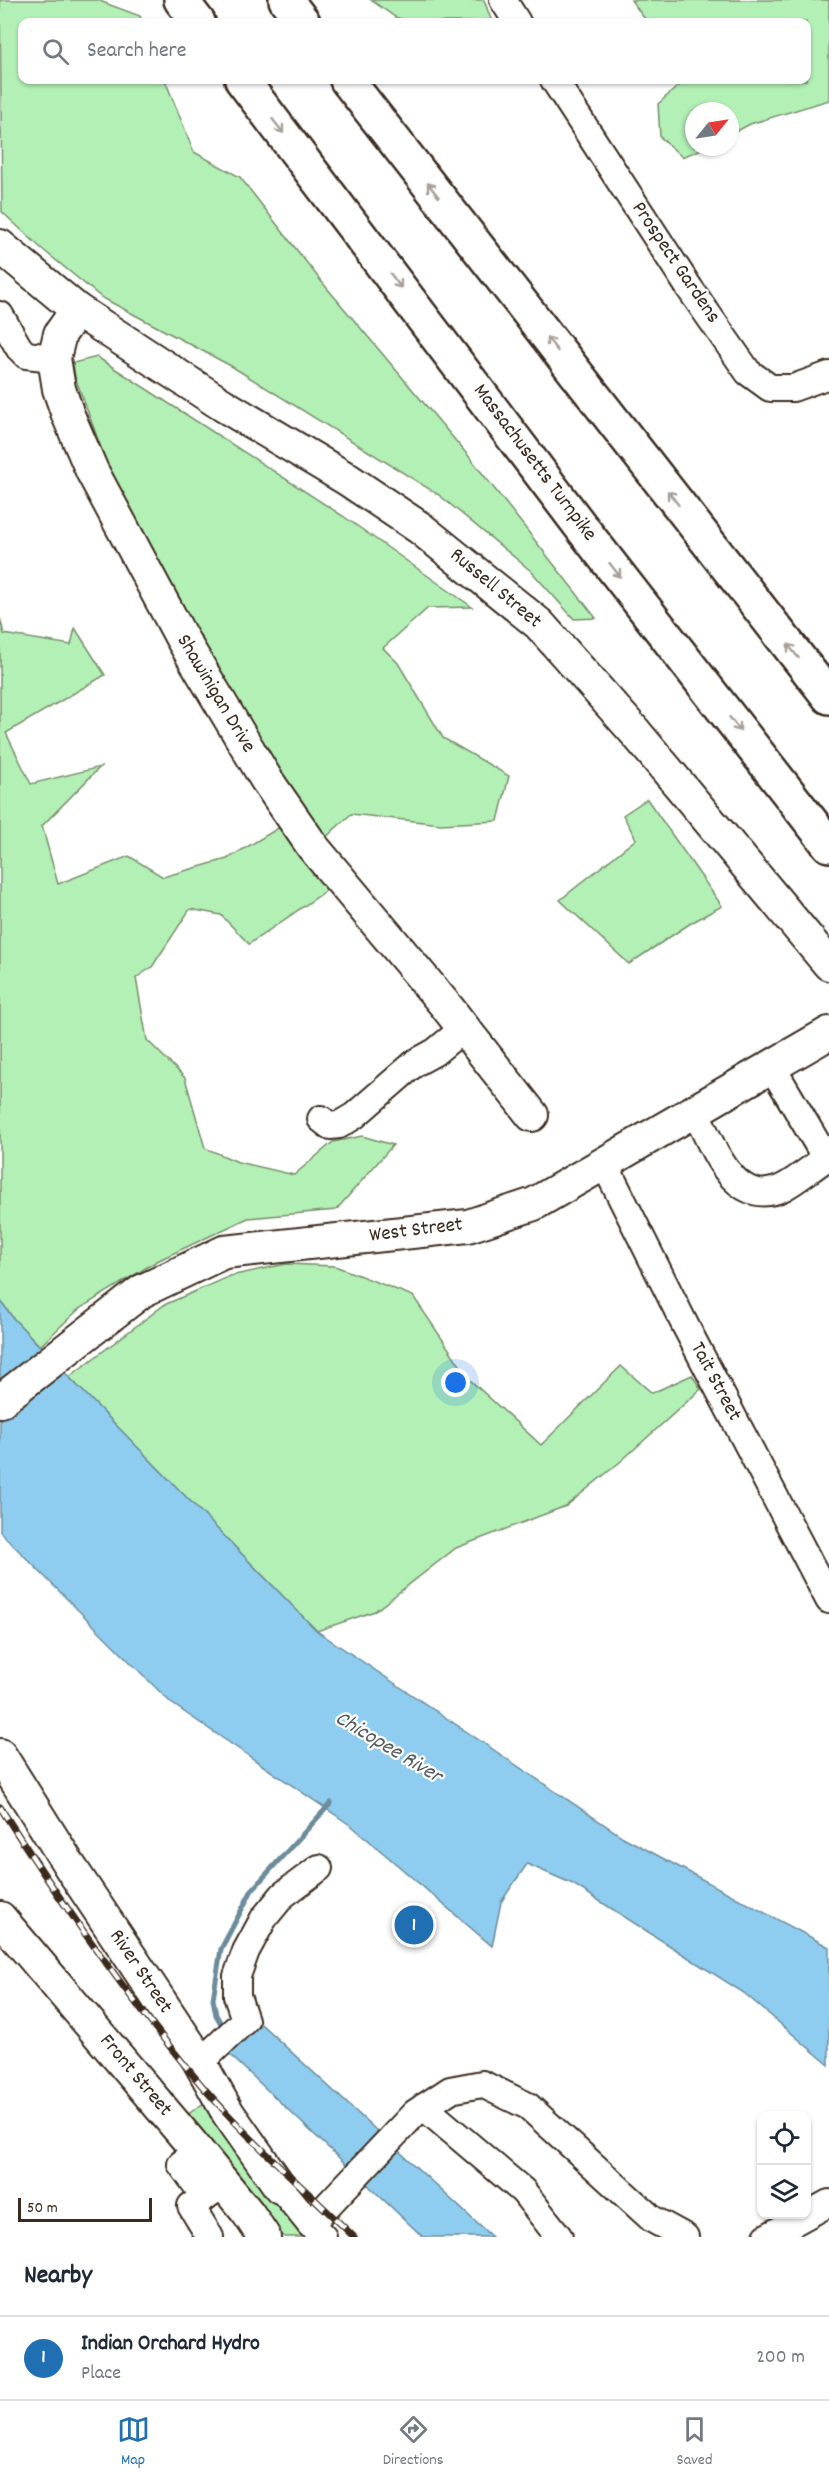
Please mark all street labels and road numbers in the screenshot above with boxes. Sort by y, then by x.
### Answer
street label: Prospect Gardens [623,196,727,330]
street label: Massachusetts Turnpike [465,378,603,548]
street label: Russell Street [442,541,548,637]
street label: Shawinigan Drive [168,629,262,759]
street label: West Street [368,1210,465,1252]
street label: Tait Street [682,1337,748,1427]
street label: River Street [101,1924,179,2020]
street label: Front Street [91,2028,179,2124]

